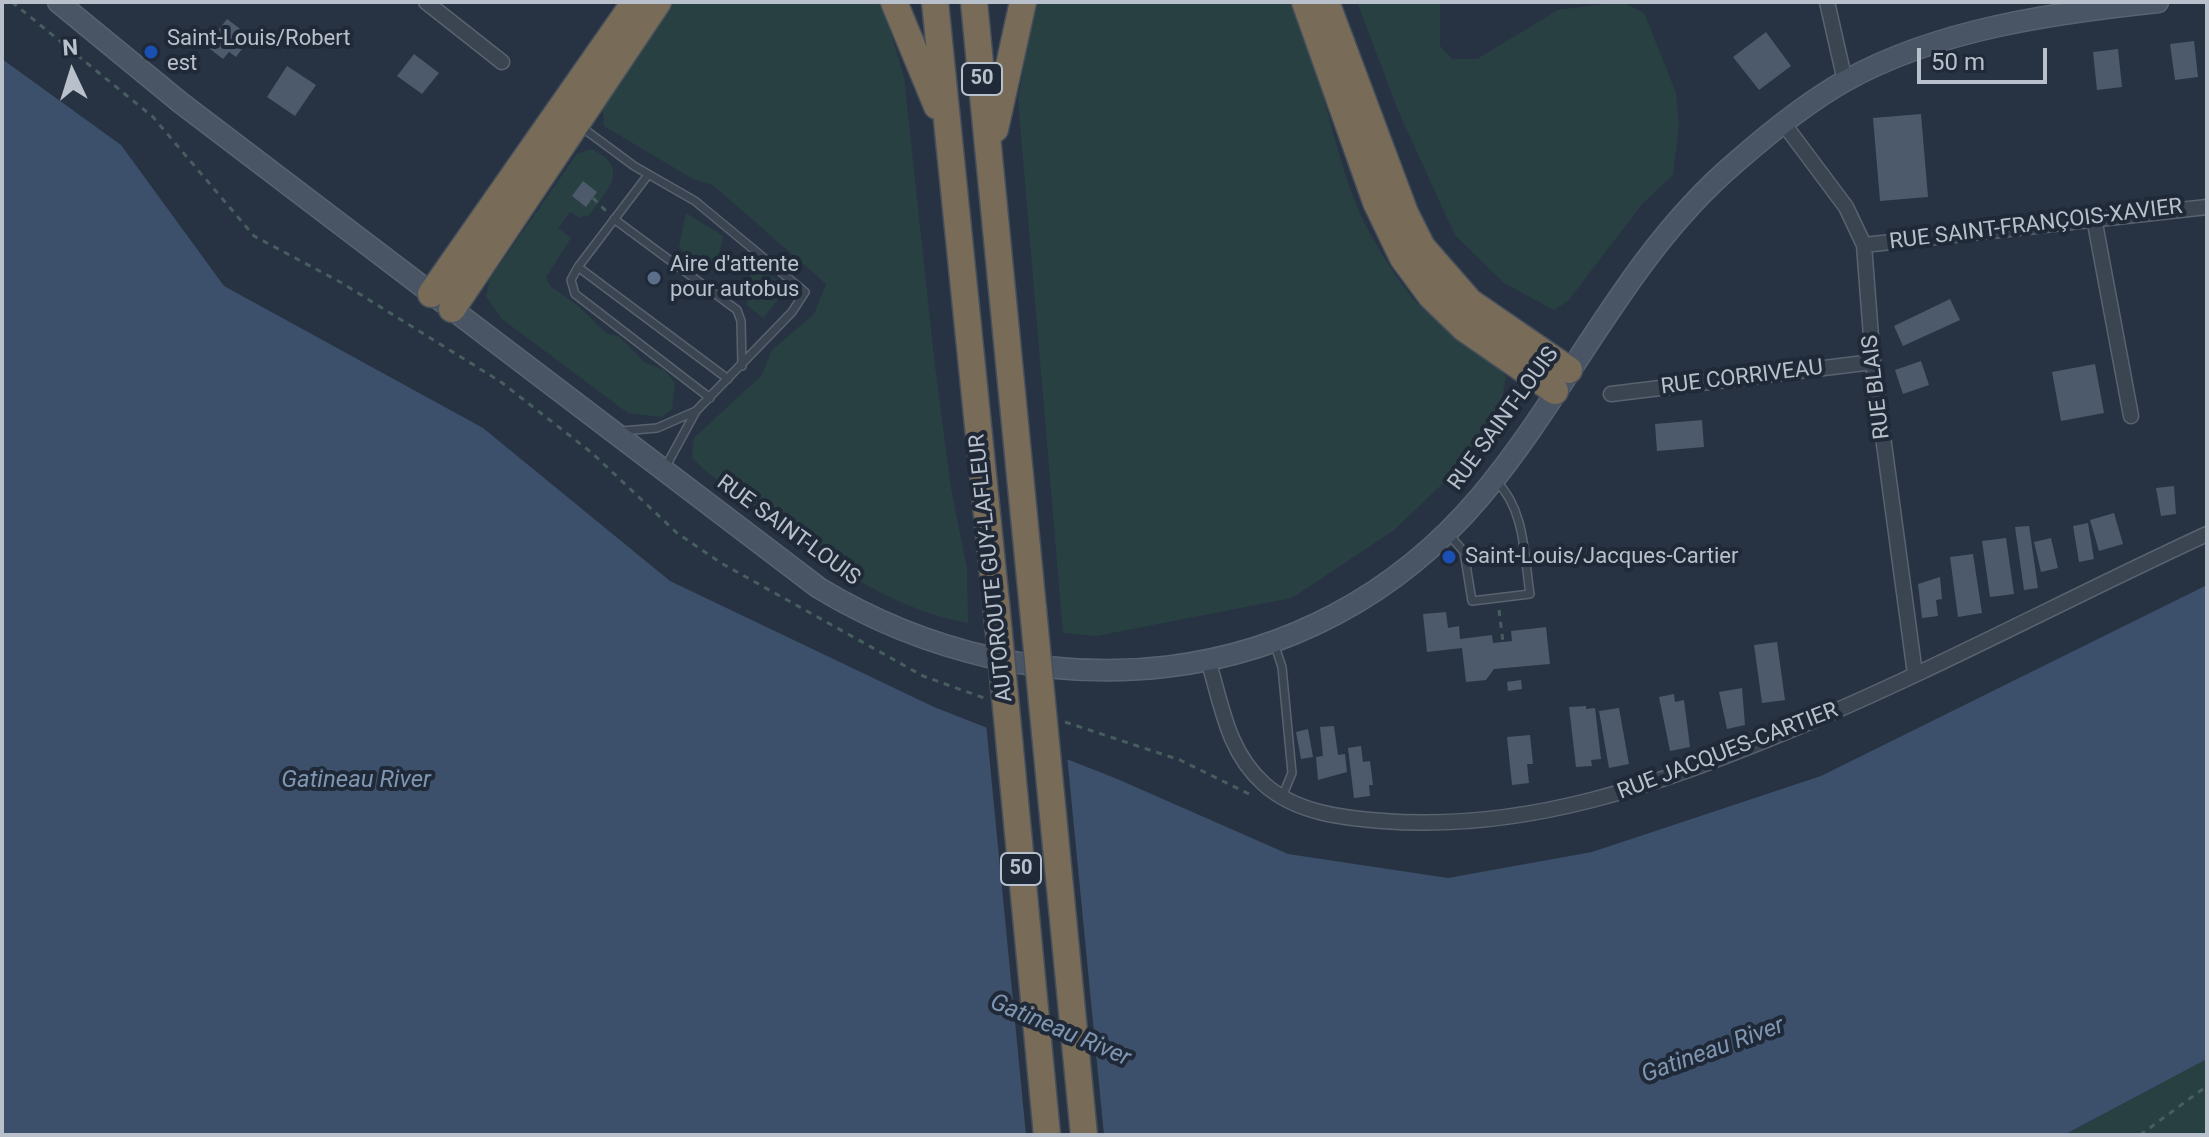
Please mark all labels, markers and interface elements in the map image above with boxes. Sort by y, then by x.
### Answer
place label: Saint-Louis/Robert est [167,26,350,78]
north arrow [32,32,112,112]
scale bar [1921,32,2051,82]
text: N [62,35,79,61]
marker: Saint-Louis/Robert est [142,43,160,61]
text: 50 m [1931,48,1985,76]
road number: 50 [962,63,1002,95]
street label: RUE SAINT-FRANÇOIS-XAVIER [1888,194,2184,256]
place label: Aire d'attente pour autobus [670,252,799,304]
marker: Aire d'attente pour autobus [645,269,663,287]
street label: RUE BLAIS [1858,333,1896,441]
street label: RUE SAINT-LOUIS [1443,342,1565,496]
street label: RUE CORRIVEAU [1659,355,1825,401]
street label: AUTOROUTE GUY-LAFLEUR [965,433,1019,703]
street label: RUE SAINT-LOUIS [711,470,865,592]
place label: Saint-Louis/Jacques-Cartier [1465,544,1738,570]
marker: Saint-Louis/Jacques-Cartier [1440,548,1458,566]
street label: RUE JACQUES-CARTIER [1614,698,1842,806]
water label: Gatineau River [281,767,431,795]
road number: 50 [1001,853,1041,885]
water label: Gatineau River [985,988,1135,1074]
water label: Gatineau River [1638,1012,1788,1090]

